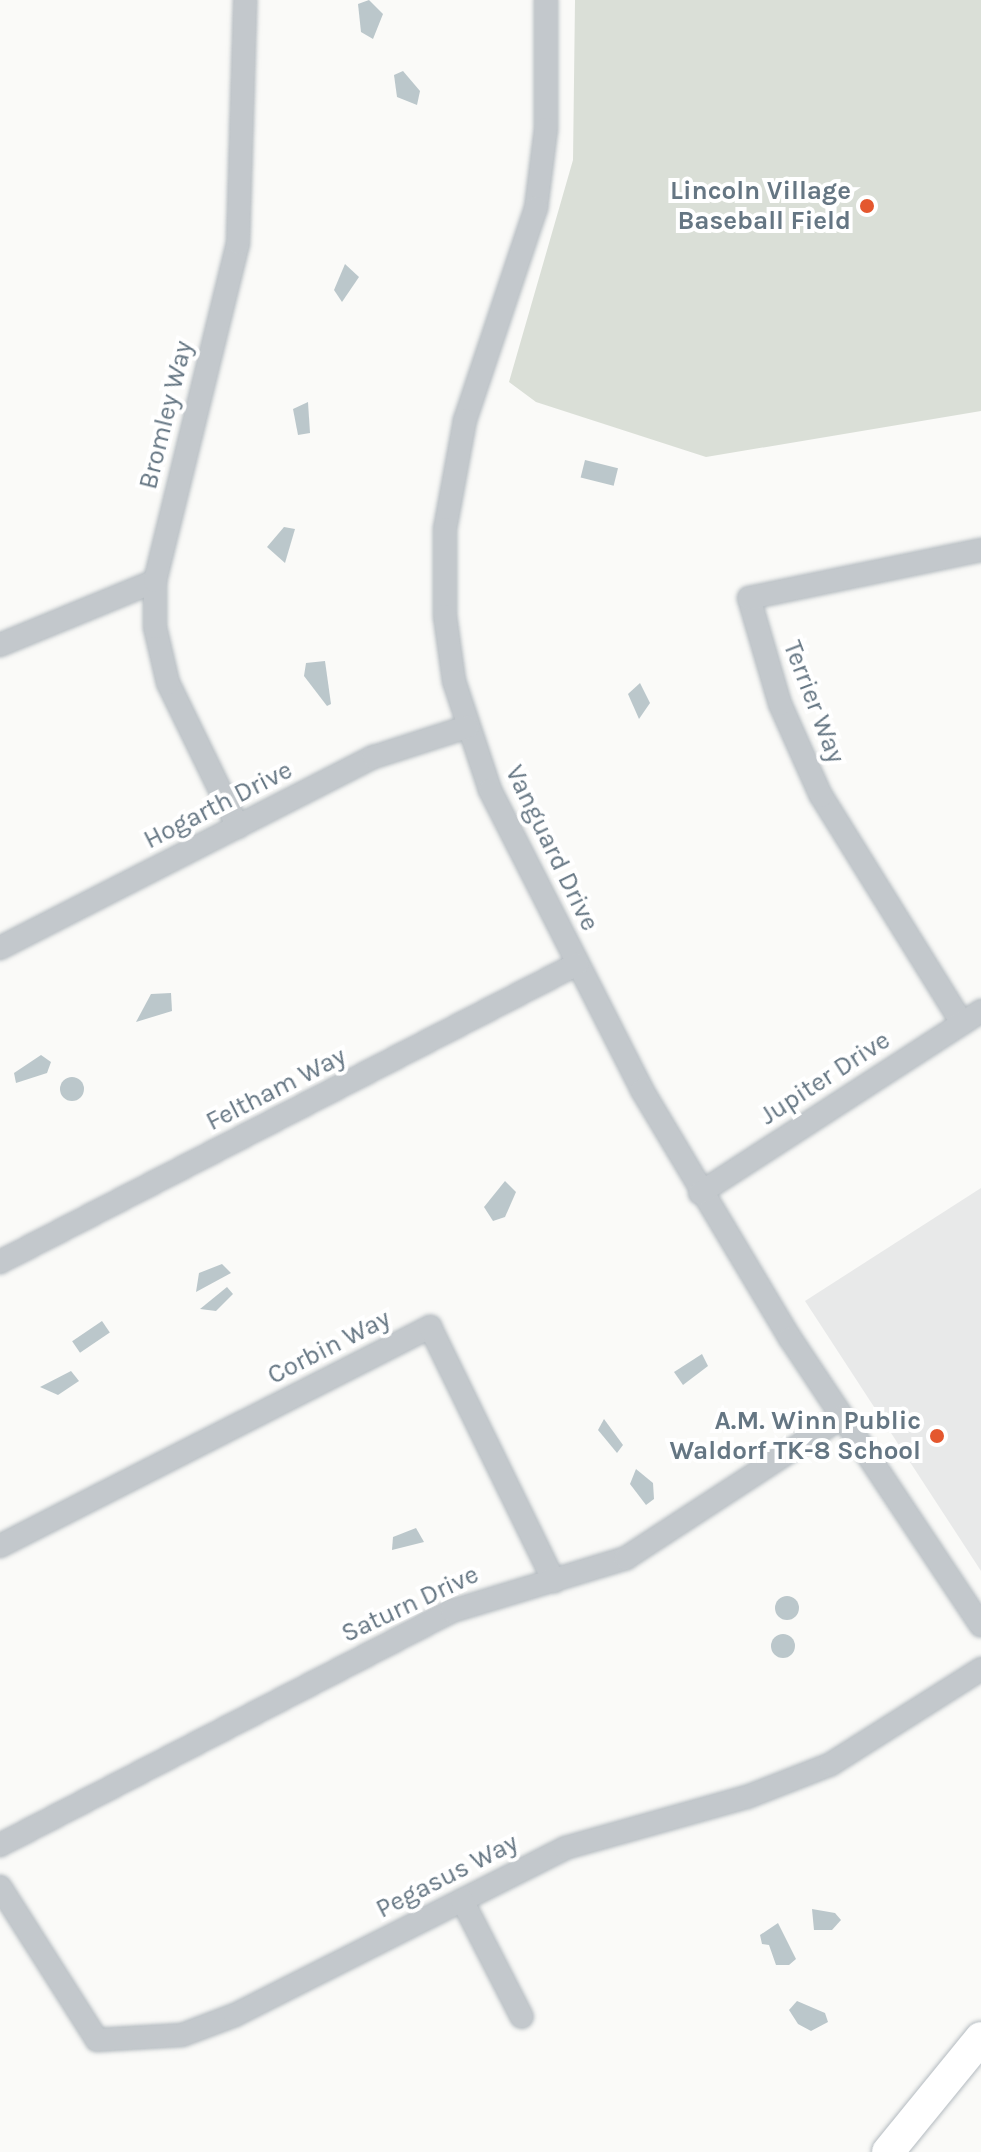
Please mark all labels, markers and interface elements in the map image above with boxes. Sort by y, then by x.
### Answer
place label: Lincoln Village Baseball Field [670,175,851,236]
marker: Lincoln Village Baseball Field [858,197,876,215]
street label: Bromley Way [132,338,200,492]
street label: Terrier Way [776,636,852,768]
street label: Hogarth Drive [139,754,297,856]
street label: Vanguard Drive [498,760,606,936]
street label: Jupiter Drive [754,1024,896,1132]
street label: Feltham Way [201,1040,351,1138]
street label: Corbin Way [262,1303,396,1391]
place label: A.M. Winn Public Waldorf TK-8 School [669,1405,921,1466]
marker: A.M. Winn Public Waldorf TK-8 School [928,1427,946,1445]
street label: Saturn Drive [337,1559,483,1649]
street label: Pegasus Way [371,1827,523,1925]

